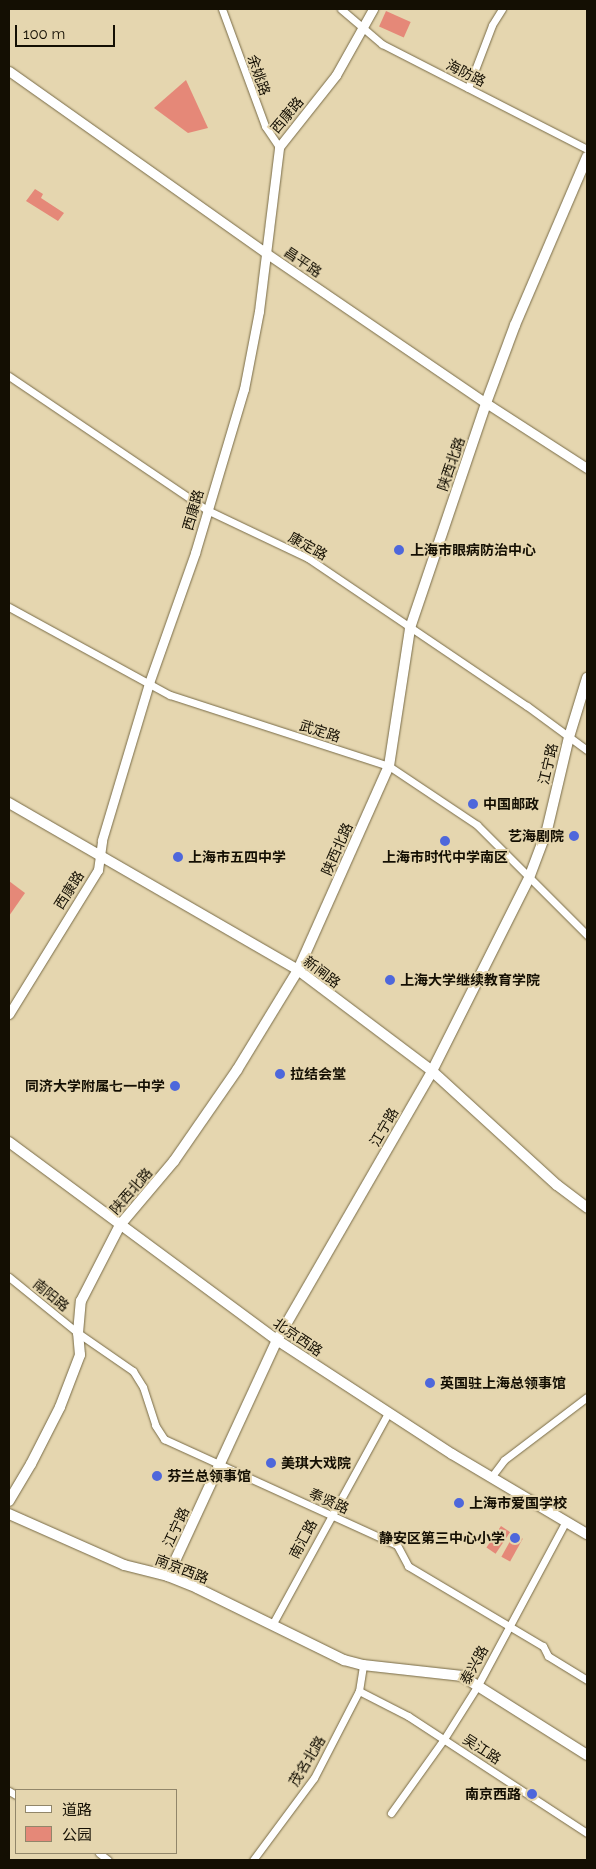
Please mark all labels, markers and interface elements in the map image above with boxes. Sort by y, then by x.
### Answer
scale bar [18,15,118,47]
text: 100 m [23,25,65,43]
street label: 余姚路 [244,52,274,98]
street label: 海防路 [443,56,489,90]
street label: 西康路 [267,94,307,136]
street label: 昌平路 [281,243,325,281]
street label: 陕西北路 [434,435,468,493]
street label: 西康路 [179,487,207,533]
street label: 康定路 [286,528,330,564]
place label: 上海市眼病防治中心 [410,542,536,558]
marker: 上海市眼病防治中心 [392,543,406,557]
street label: 武定路 [297,717,343,745]
street label: 江宁路 [535,742,561,786]
place label: 中国邮政 [483,796,539,812]
marker: 中国邮政 [467,798,479,810]
street label: 陕西北路 [318,820,356,878]
place label: 艺海剧院 [508,828,564,844]
marker: 艺海剧院 [568,830,580,842]
marker: 上海市时代中学南区 [439,835,451,847]
place label: 上海市五四中学 [188,849,286,865]
place label: 上海市时代中学南区 [382,849,508,865]
marker: 上海市五四中学 [172,851,184,863]
street label: 西康路 [51,868,87,912]
street label: 新闸路 [300,953,344,991]
place label: 上海大学继续教育学院 [400,972,540,988]
marker: 上海大学继续教育学院 [384,974,396,986]
place label: 拉结会堂 [290,1066,346,1082]
marker: 拉结会堂 [274,1068,286,1080]
place label: 同济大学附属七一中学 [25,1078,165,1094]
marker: 同济大学附属七一中学 [169,1080,181,1092]
street label: 江宁路 [366,1105,402,1149]
street label: 陕西北路 [106,1164,156,1218]
street label: 南阳路 [29,1275,73,1315]
street label: 北京西路 [270,1314,326,1360]
place label: 英国驻上海总领事馆 [440,1375,566,1391]
marker: 英国驻上海总领事馆 [424,1377,436,1389]
place label: 美琪大戏院 [281,1455,351,1471]
marker: 美琪大戏院 [265,1457,277,1469]
place label: 芬兰总领事馆 [167,1468,251,1484]
marker: 芬兰总领事馆 [151,1470,163,1482]
street label: 奉贤路 [306,1485,352,1517]
place label: 上海市爱国学校 [469,1495,567,1511]
marker: 上海市爱国学校 [453,1497,465,1509]
street label: 江宁路 [160,1504,192,1550]
street label: 南汇路 [286,1517,320,1561]
place label: 静安区第三中心小学 [379,1530,505,1546]
marker: 静安区第三中心小学 [509,1532,521,1544]
street label: 南京西路 [153,1551,211,1587]
street label: 泰兴路 [456,1643,492,1687]
street label: 吴江路 [460,1731,504,1767]
street label: 茂名北路 [285,1733,329,1789]
place label: 南京西路 [465,1786,521,1802]
marker: 南京西路 [525,1787,539,1801]
legend [15,1789,178,1854]
text: 道路 [62,1801,92,1819]
text: 公园 [62,1826,92,1844]

